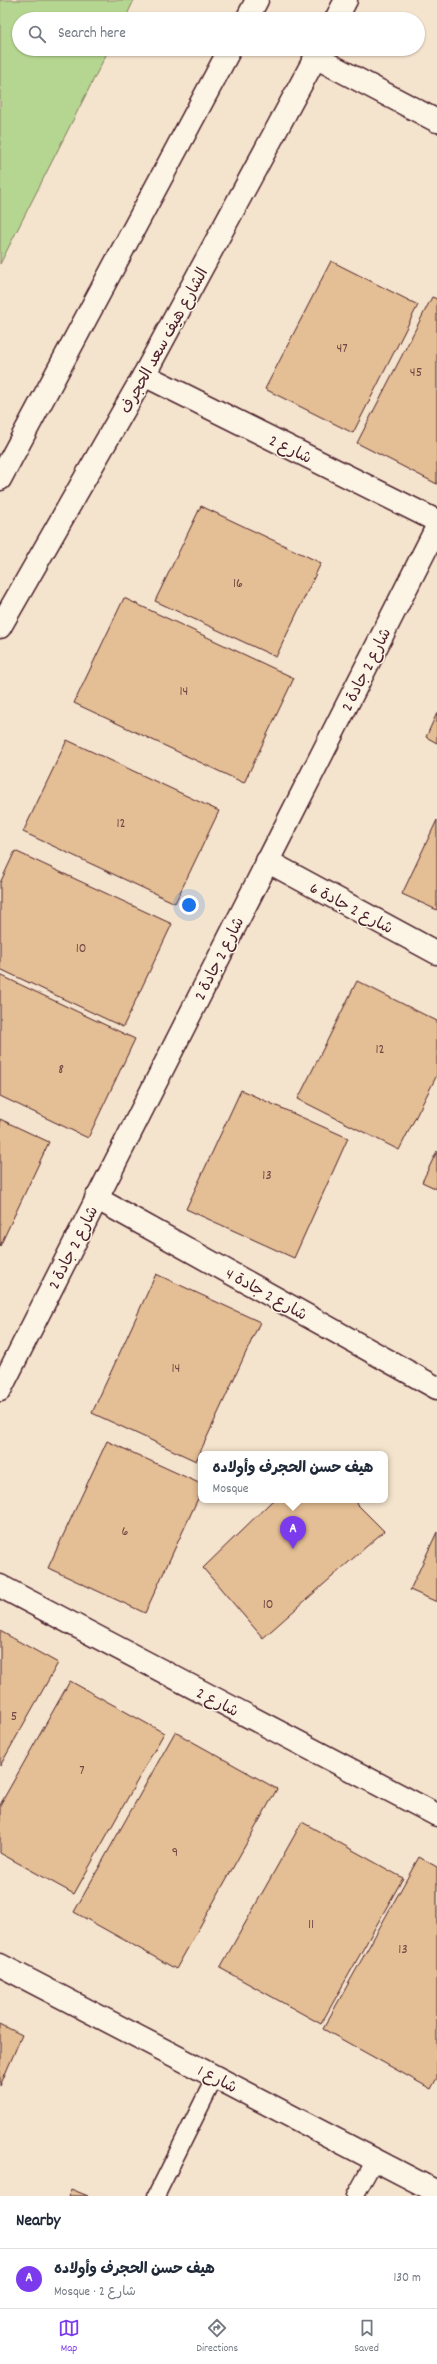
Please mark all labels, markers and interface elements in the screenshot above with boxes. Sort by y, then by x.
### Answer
search box [12,12,425,56]
icon: search [26,23,48,45]
text: Search here [58,23,126,45]
street label: الشارع هيف سعد الحجرف [115,264,215,418]
house number: 47 [336,339,348,359]
house number: 45 [410,363,422,383]
street label: شارع 2 [265,430,315,471]
house number: 16 [233,574,243,594]
street label: شارع 2 جادة 2 [336,624,398,716]
house number: 14 [180,682,188,702]
house number: 12 [116,814,126,834]
street label: شارع 2 جادة 6 [305,878,397,941]
your location [179,895,199,915]
street label: شارع 2 جادة 2 [189,913,251,1005]
house number: 10 [76,939,86,959]
house number: 12 [375,1040,385,1060]
house number: 8 [58,1060,64,1080]
house number: 13 [262,1166,272,1186]
street label: شارع 2 جادة 2 [43,1202,105,1294]
street label: شارع 2 جادة 4 [221,1263,311,1327]
house number: 14 [172,1359,180,1379]
popup [198,1451,388,1503]
text: هيف حسن الحجرف وأولاده [213,1458,373,1480]
text: Mosque [213,1480,249,1499]
pin: A [280,1516,306,1549]
house number: 6 [122,1522,129,1542]
house number: 10 [263,1595,273,1615]
street label: شارع 2 [191,1682,242,1724]
house number: 5 [11,1707,17,1727]
house number: 7 [79,1761,85,1781]
house number: 9 [172,1843,178,1863]
house number: 11 [308,1915,314,1935]
house number: 13 [398,1940,408,1960]
street label: شارع 1 [193,2060,241,2100]
text: Nearby [16,2210,60,2234]
text: هيف حسن الحجرف وأولاده [54,2259,215,2281]
text: A [25,2269,33,2288]
text: 130 m [393,2269,421,2288]
text: Mosque · شارع 2 [54,2283,136,2302]
tab: Map [58,2317,80,2357]
tab: Directions [196,2317,238,2357]
tab: Saved [354,2317,379,2357]

